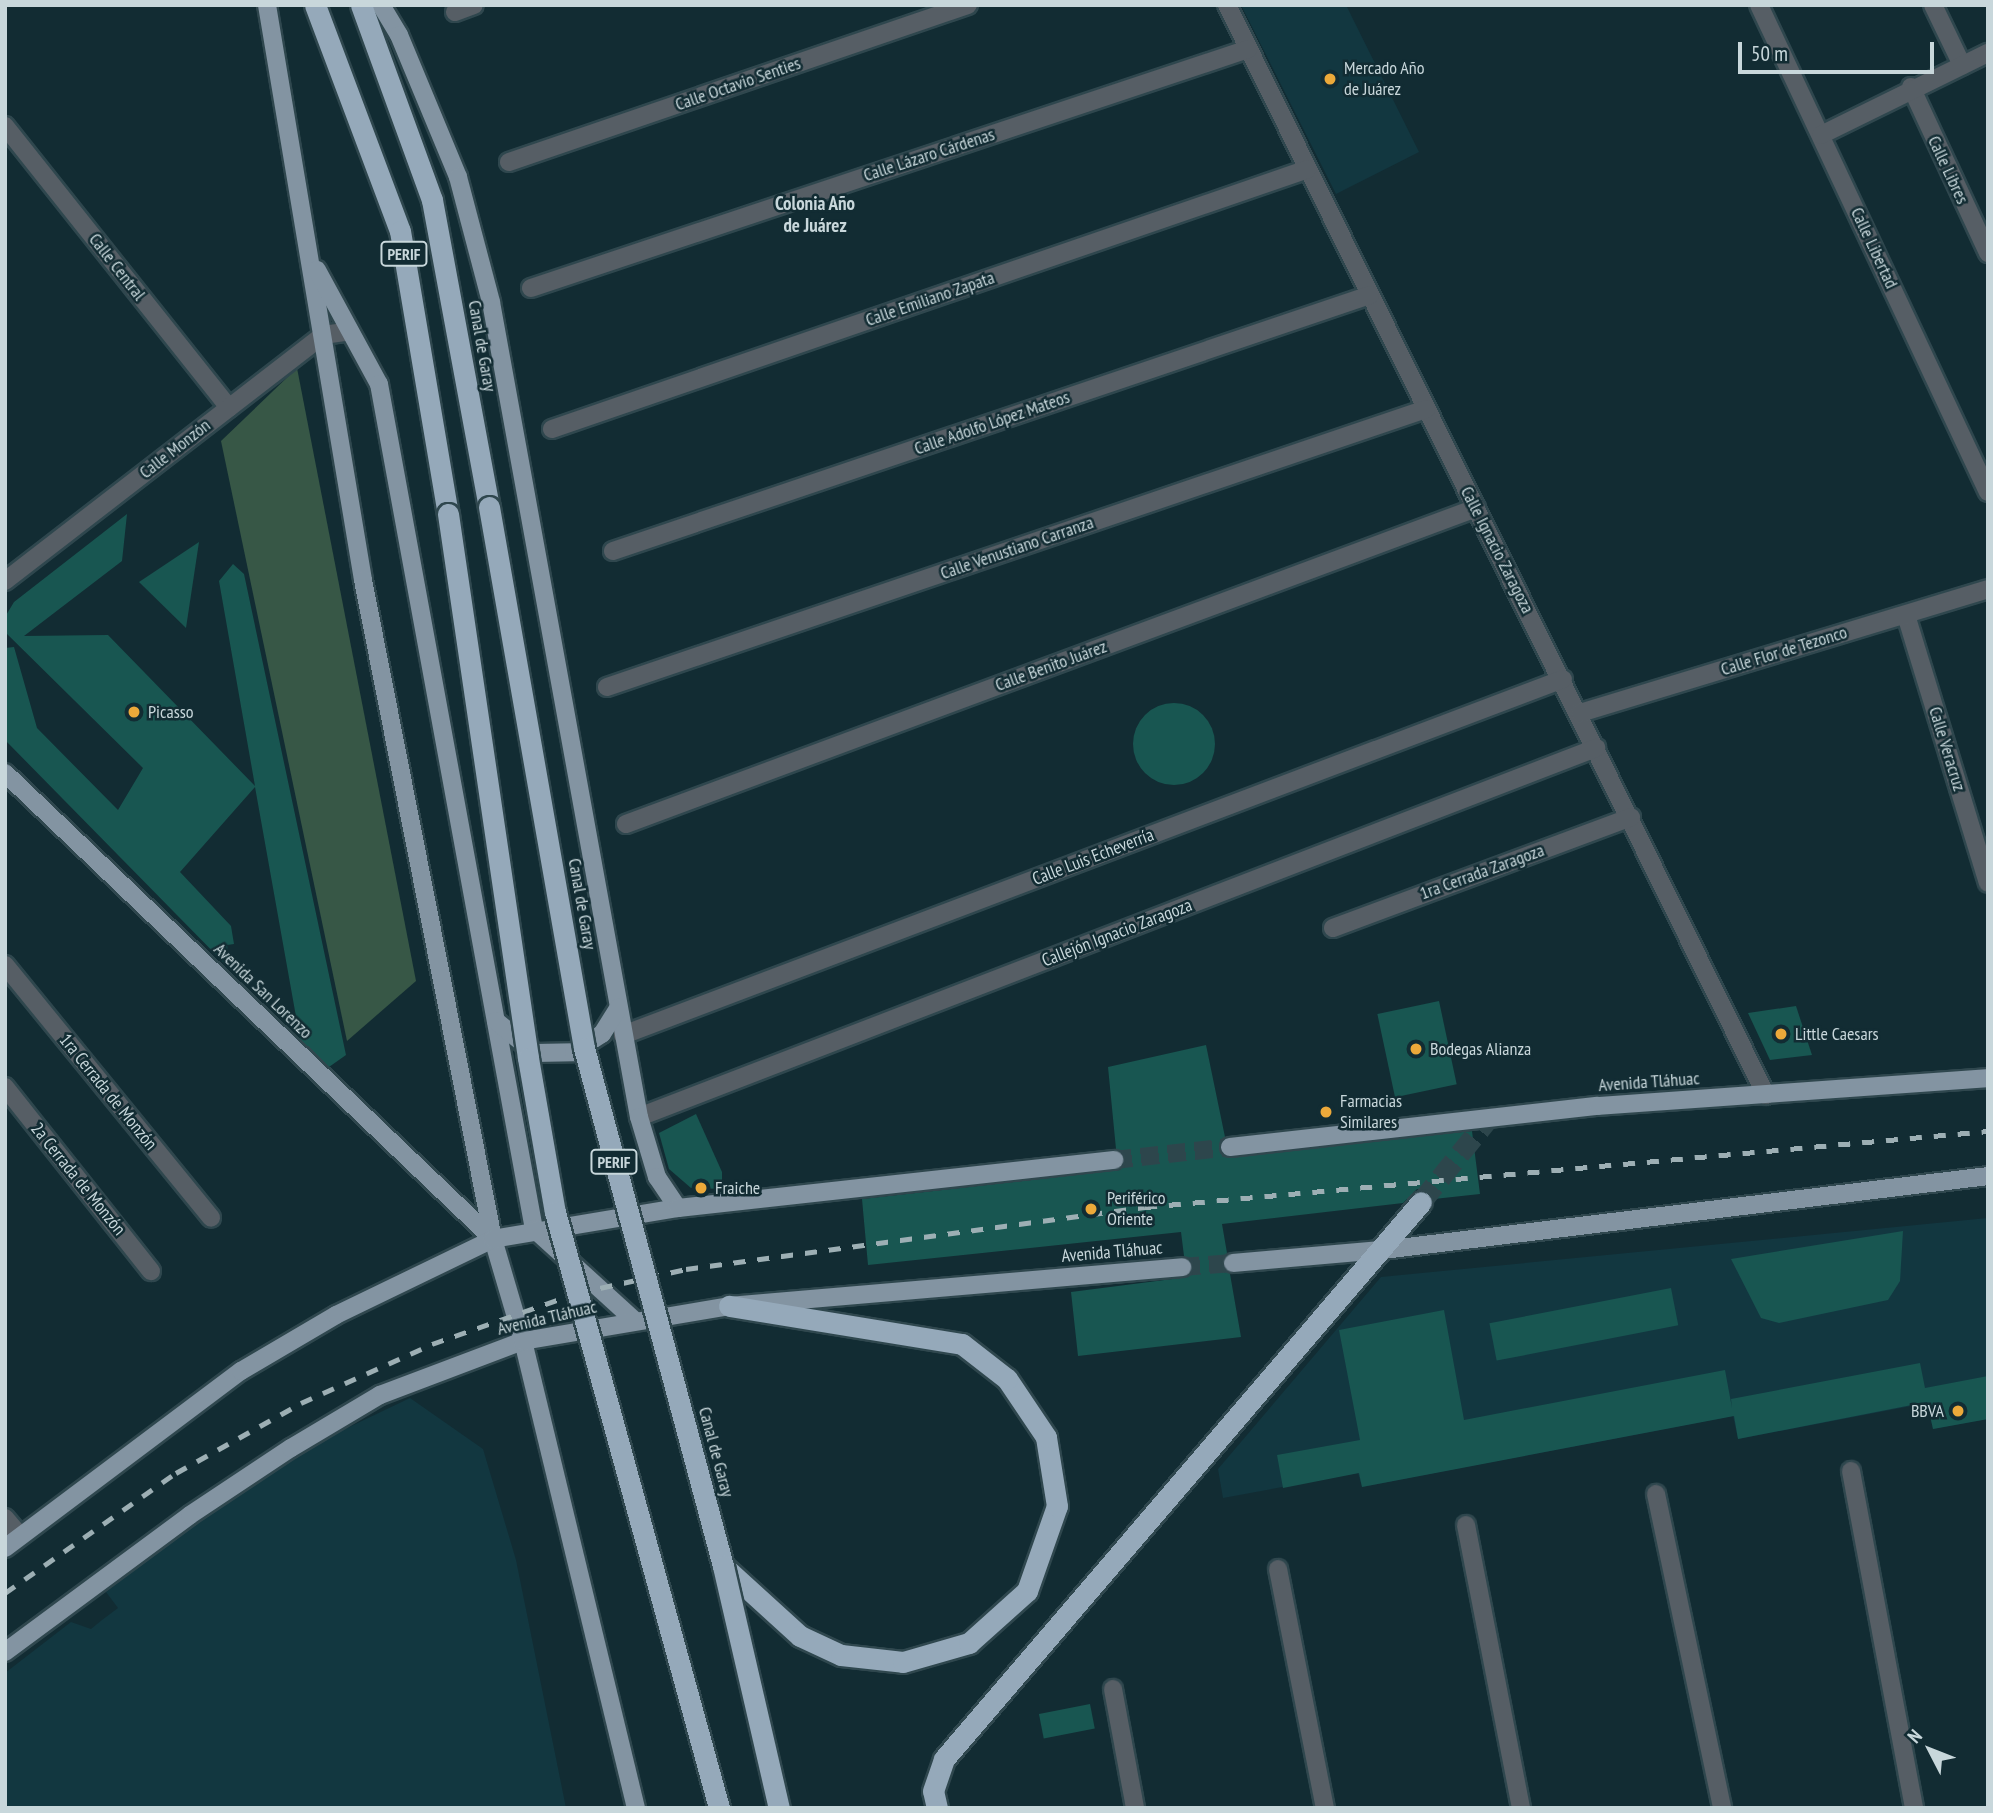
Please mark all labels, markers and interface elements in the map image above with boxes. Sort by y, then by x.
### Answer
scale bar [1741,28,1937,72]
text: 50 m [1751,40,1788,67]
street label: Calle Octavio Senties [672,52,804,116]
place label: Mercado Año de Juárez [1344,58,1425,100]
marker: Mercado Año de Juárez [1322,71,1338,87]
street label: Calle Lázaro Cárdenas [861,124,997,186]
street label: Calle Libres [1923,133,1973,207]
district label: Colonia Año de Juárez [775,193,855,237]
street label: Calle Libertad [1846,204,1902,292]
street label: Calle Central [84,229,150,305]
road number: PERIF [380,242,428,266]
street label: Calle Emiliano Zapata [863,267,997,331]
street label: Canal de Garay [463,299,501,393]
street label: Calle Adolfo López Mateos [911,386,1073,460]
street label: Calle Monzón [135,415,215,483]
street label: Calle Ignacio Zaragoza [1456,483,1538,617]
street label: Calle Venustiano Carranza [937,512,1097,584]
street label: Calle Flor de Tezonco [1718,621,1850,681]
street label: Calle Benito Juárez [992,636,1110,696]
place label: Picasso [148,701,194,723]
marker: Picasso [126,704,142,720]
street label: Calle Veracruz [1924,704,1970,794]
street label: Calle Luis Echeverría [1029,824,1157,890]
street label: 1ra Cerrada Zaragoza [1417,839,1547,905]
street label: Canal de Garay [563,857,601,951]
street label: Callejón Ignacio Zaragoza [1039,894,1195,972]
street label: Avenida San Lorenzo [209,939,317,1043]
place label: Little Caesars [1795,1023,1879,1045]
marker: Little Caesars [1773,1026,1789,1042]
street label: 1ra Cerrada de Monzón [55,1030,161,1154]
place label: Bodegas Alianza [1430,1038,1532,1060]
marker: Bodegas Alianza [1408,1041,1424,1057]
street label: Avenida Tláhuac [1597,1068,1701,1096]
place label: Farmacias Similares [1340,1091,1402,1134]
marker: Farmacias Similares [1318,1104,1334,1120]
street label: 2a Cerrada de Monzón [26,1118,130,1240]
road number: PERIF [590,1150,638,1174]
place label: Fraiche [715,1177,760,1199]
marker: Fraiche [693,1180,709,1196]
place label: Periférico Oriente [1107,1188,1165,1230]
marker: Periférico Oriente [1081,1199,1101,1219]
street label: Avenida Tláhuac [1060,1237,1164,1267]
street label: Avenida Tláhuac [495,1296,599,1340]
place label: BBVA [1911,1400,1944,1422]
marker: BBVA [1950,1403,1966,1419]
street label: Canal de Garay [694,1405,738,1499]
north arrow [1895,1715,1965,1785]
text: N [1902,1724,1927,1748]

